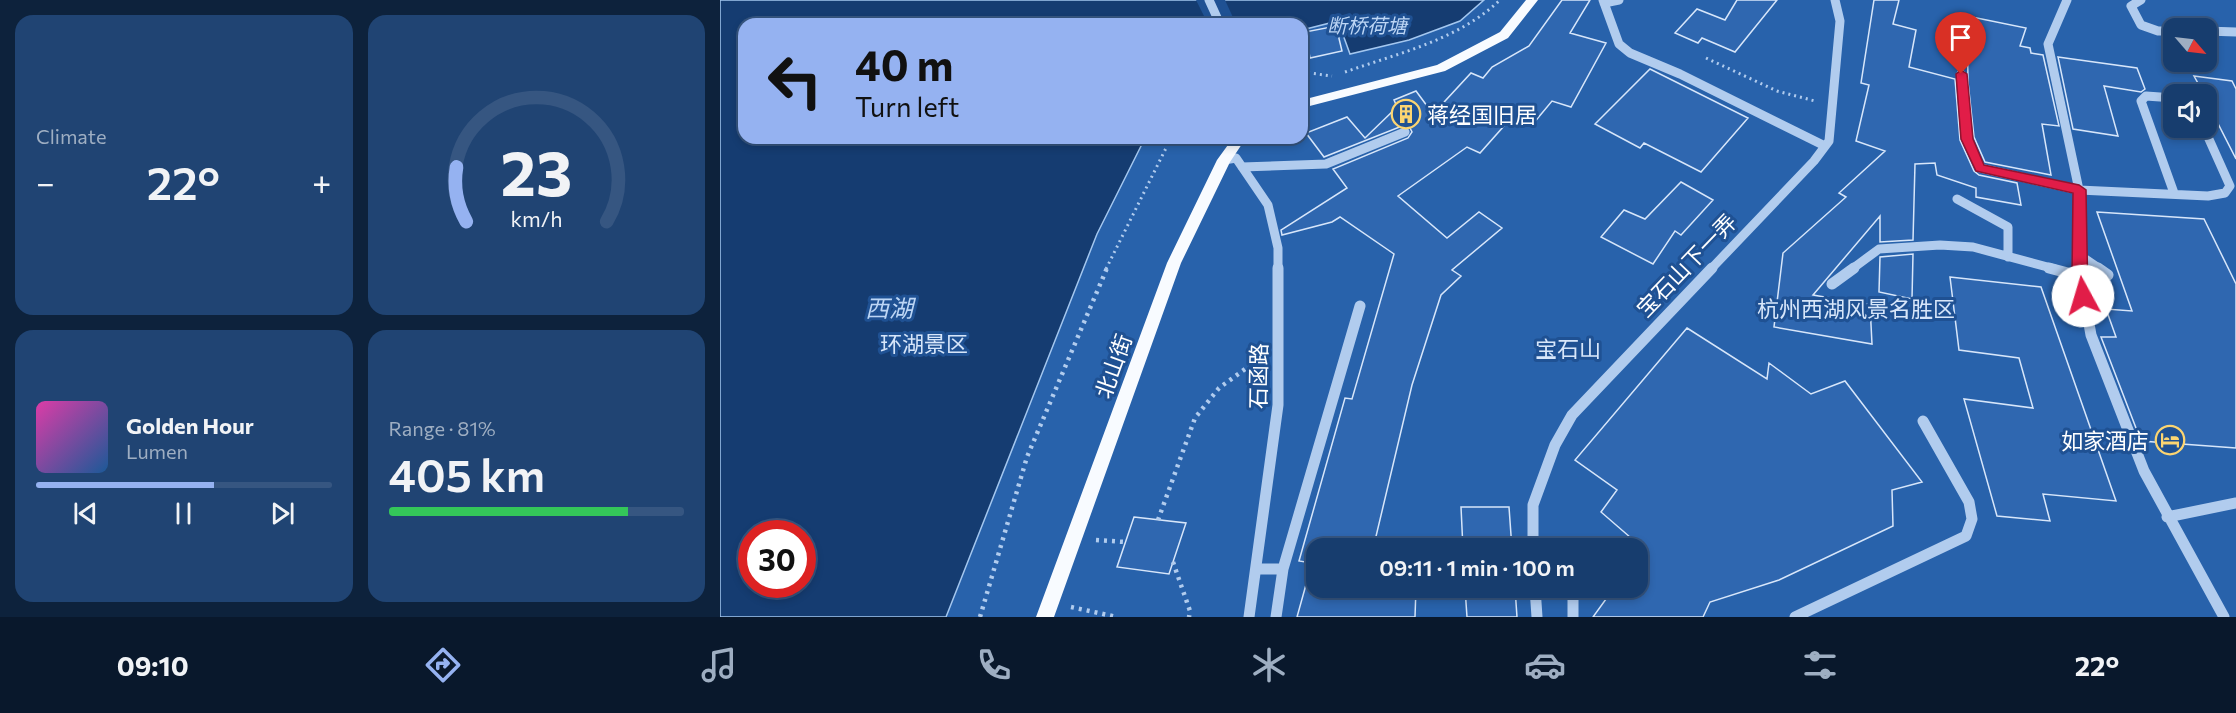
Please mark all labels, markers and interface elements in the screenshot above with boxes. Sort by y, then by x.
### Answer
pin [1935,12,1986,74]
water label: 断桥荷塘 [1327,13,1410,37]
north arrow [2163,18,2217,72]
map controls [2163,18,2217,138]
icon: arrive [1944,21,1977,54]
text: 40 m [855,38,953,90]
icon: left [756,42,834,120]
button: sound [2163,84,2217,138]
text: Turn left [855,90,959,123]
building icon: 蒋经国旧居 [1390,98,1422,130]
place label: 蒋经国旧居 [1427,101,1537,128]
text: Climate [36,124,106,148]
text: 23 [500,133,572,209]
text: 22° [147,154,220,209]
text: − [36,161,55,202]
text: + [312,161,332,202]
text: km/h [510,205,562,231]
street label: 宝石山下一弄 [1630,208,1742,322]
position arrow [2051,264,2115,328]
water label: 西湖 [865,293,917,322]
park label: 杭州西湖风景名胜区 [1757,295,1955,322]
park label: 环湖景区 [880,330,968,357]
street label: 北山街 [1089,330,1137,402]
park label: 宝石山 [1535,335,1601,362]
street label: 石函路 [1244,343,1272,409]
text: Golden Hour [126,412,254,439]
text: Range · 81% [389,416,496,440]
hotel icon: 如家酒店 [2154,424,2186,456]
place label: 如家酒店 [2061,427,2149,454]
text: Lumen [126,439,188,463]
text: 405 km [389,446,545,501]
icon: previous [69,497,102,530]
icon: pause [167,497,200,530]
icon: next [266,497,299,530]
speed limit sign: 30 [738,520,816,598]
text: 09:11 · 1 min · 100 m [1379,554,1575,581]
icon: directions [422,644,464,686]
icon: music [698,644,740,686]
icon: phone [973,644,1015,686]
icon: climate [1248,644,1290,686]
icon: car [1524,644,1566,686]
icon: filters [1799,644,1841,686]
text: 09:10 [117,649,189,682]
text: 22° [2075,649,2119,682]

